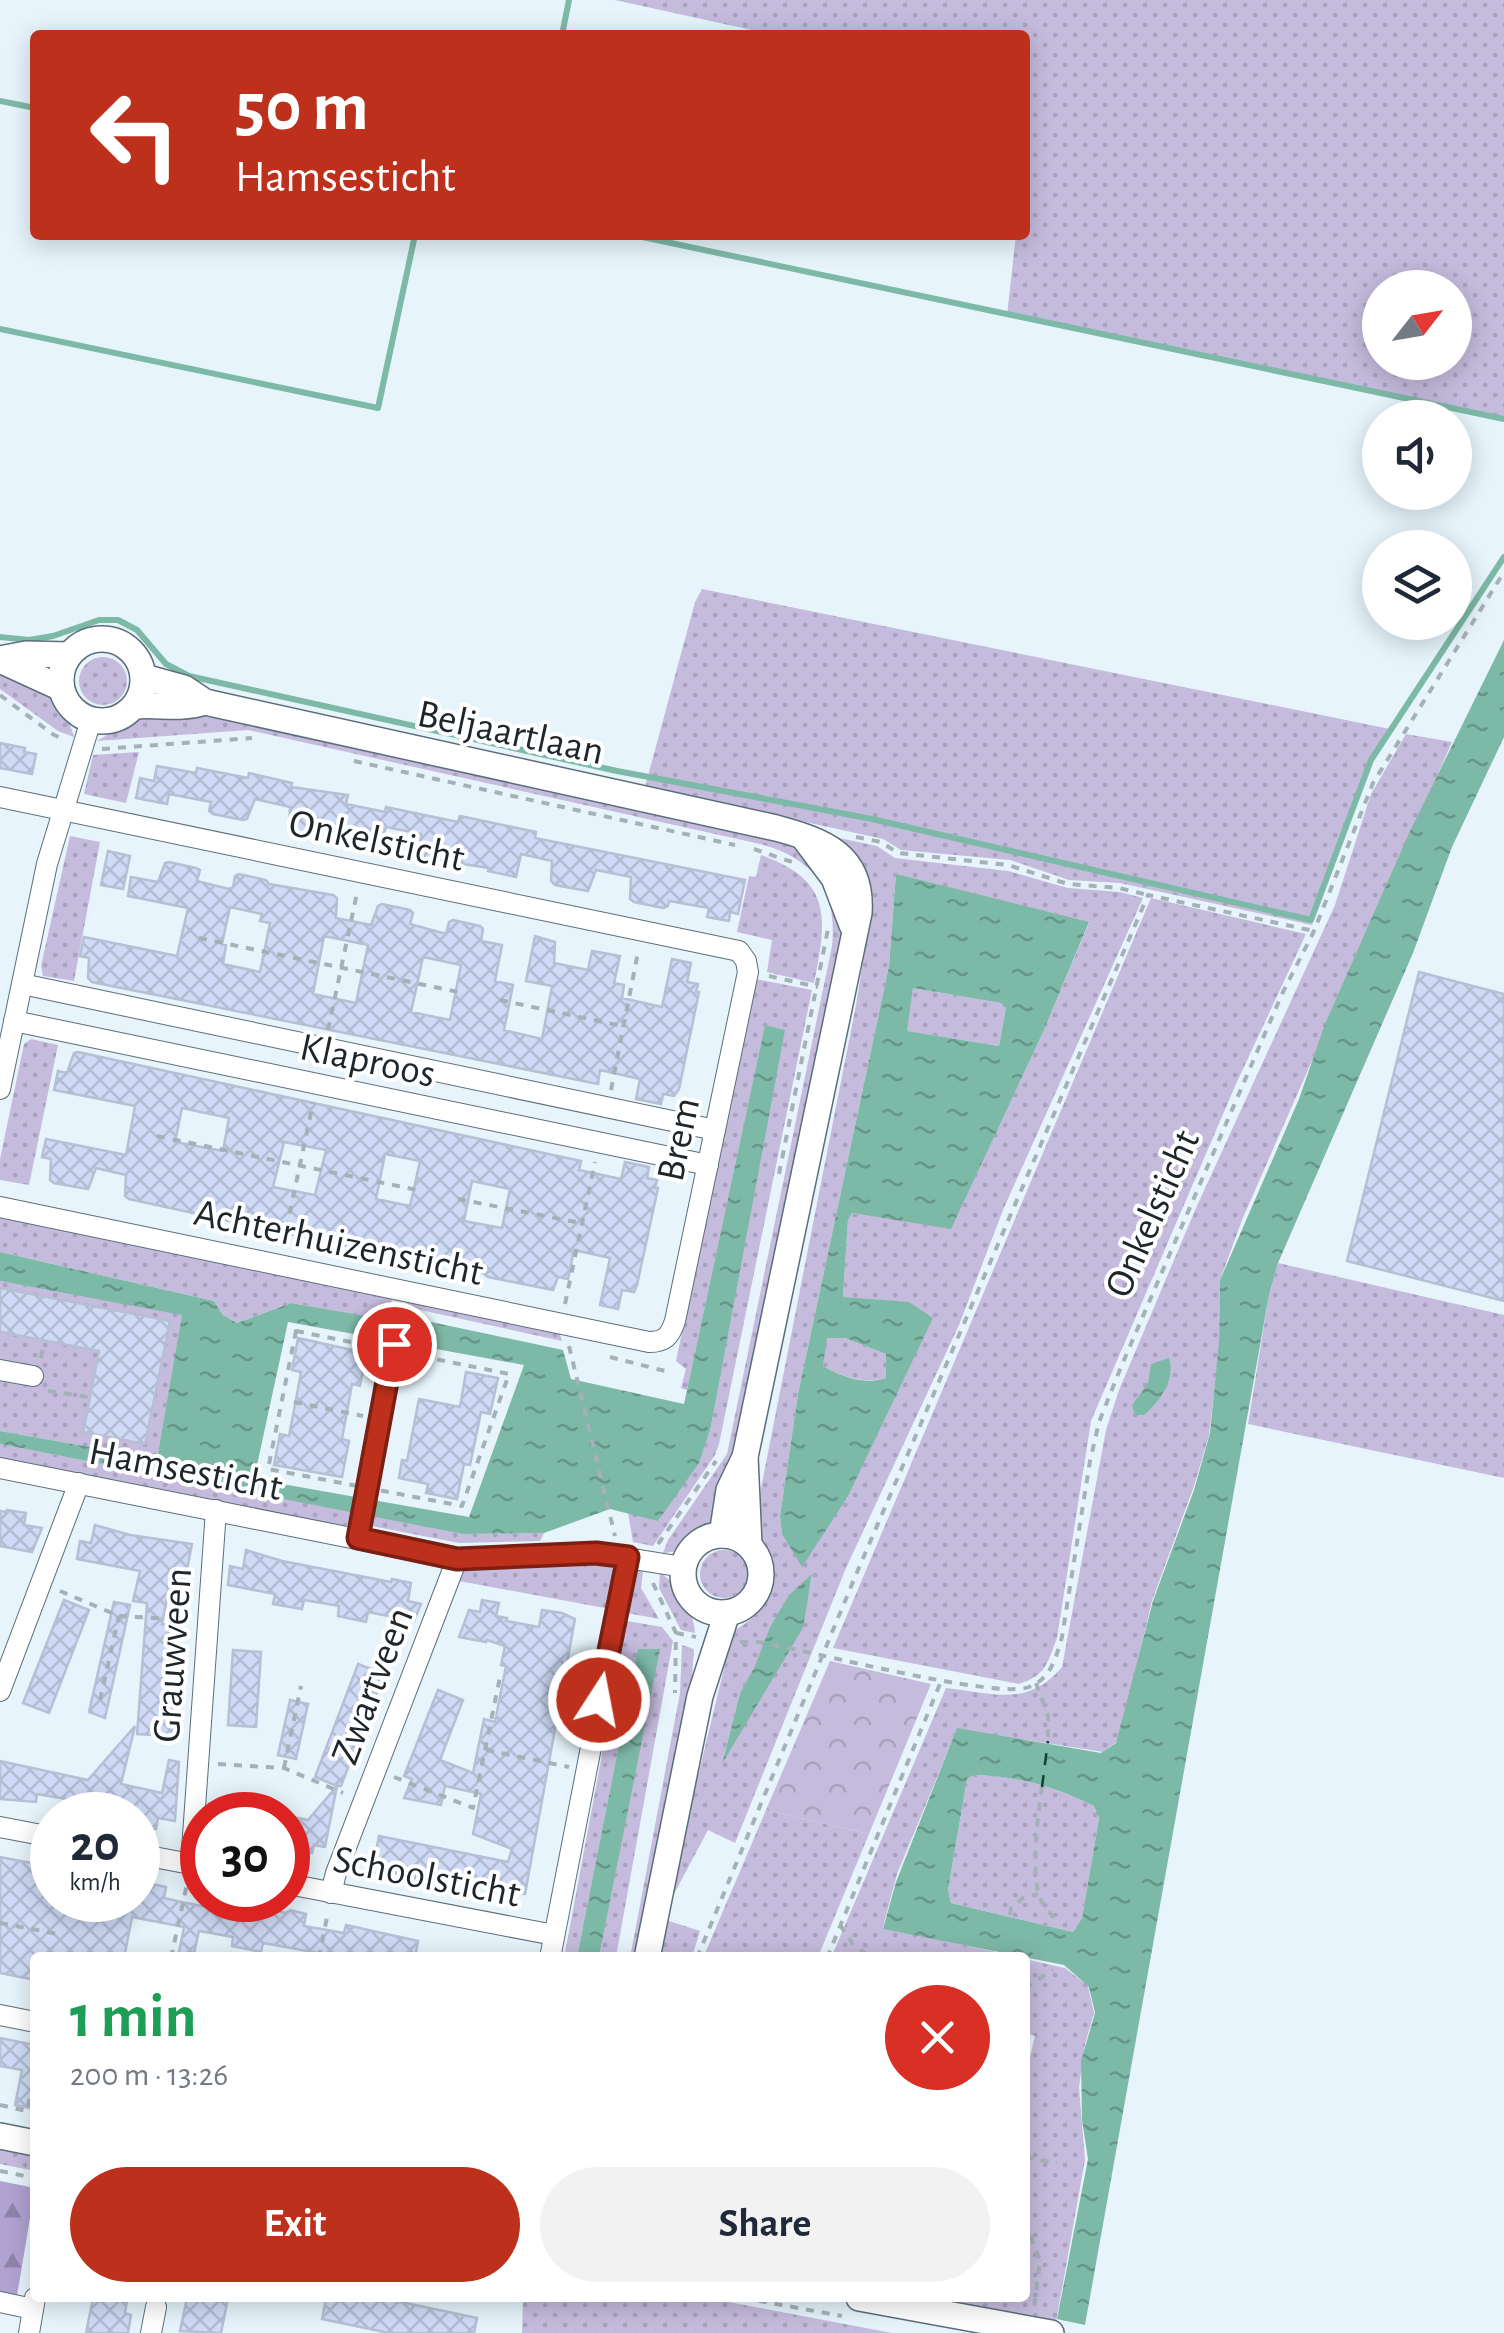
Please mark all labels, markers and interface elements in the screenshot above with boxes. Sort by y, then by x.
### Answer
icon: left [70,70,200,200]
text: 50 m [235,73,369,143]
text: Hamsesticht [235,155,456,200]
north arrow [1362,270,1472,380]
map controls [1362,270,1472,640]
button: sound [1362,400,1472,510]
button: layers [1362,530,1472,640]
street label: Beljaartlaan [414,694,607,772]
street label: Onkelsticht [285,803,468,879]
street label: Klaproos [296,1027,439,1095]
street label: Brem [651,1094,707,1185]
street label: Onkelsticht [1098,1124,1207,1303]
street label: Achterhuizensticht [191,1193,487,1293]
pin [352,1302,437,1387]
icon: arrive [367,1317,422,1372]
street label: Hamsesticht [86,1432,286,1508]
street label: Grauwveen [147,1566,199,1744]
street label: Zwartveen [325,1602,421,1770]
position arrow [547,1648,651,1752]
speed limit sign: 30 [180,1792,310,1922]
text: 20 [70,1820,120,1870]
street label: Schoolsticht [330,1839,524,1915]
text: km/h [69,1870,121,1895]
button: close [885,1985,990,2090]
text: 1 min [70,1988,196,2048]
text: 200 m · 13:26 [70,2059,228,2091]
button: Exit [70,2167,520,2282]
button: Share [540,2167,990,2282]

